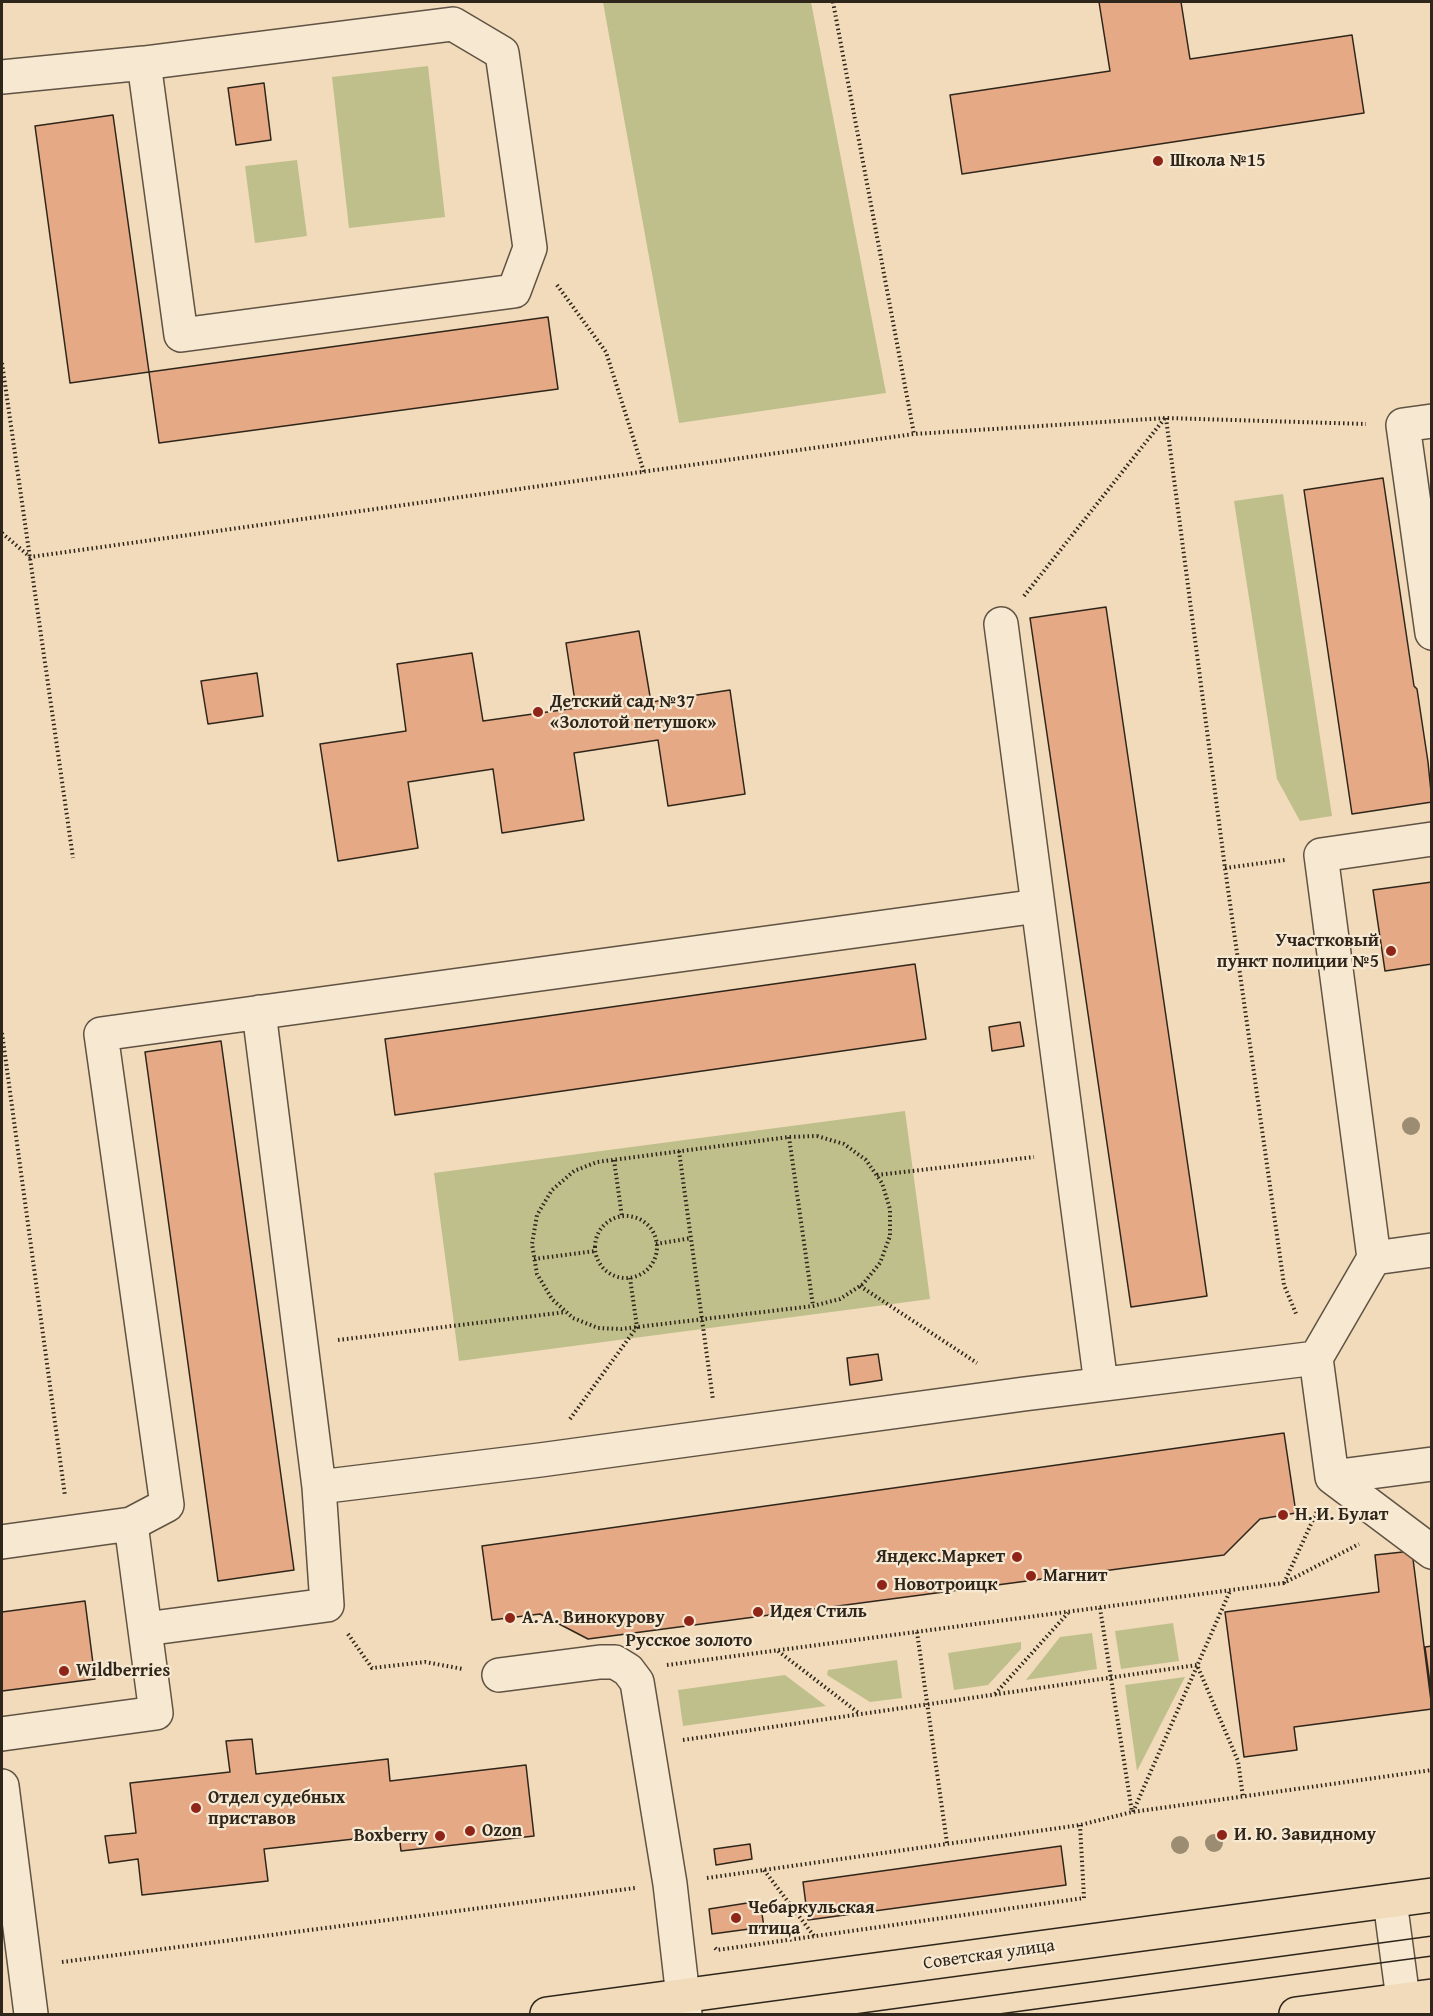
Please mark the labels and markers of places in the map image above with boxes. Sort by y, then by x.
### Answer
place label: Школа №15 [1170,150,1266,172]
marker: Школа №15 [1151,154,1165,168]
place label: Детский сад №37 «Золотой петушок» [550,691,716,734]
marker: Детский сад №37 «Золотой петушок» [531,705,545,719]
place label: Участковый пункт полиции №5 [1217,930,1379,972]
marker: Участковый пункт полиции №5 [1384,944,1398,958]
place label: Н. И. Булат [1295,1504,1388,1526]
marker: Н. И. Булат [1276,1508,1290,1522]
place label: Яндекс.Маркет [876,1546,1005,1568]
marker: Яндекс.Маркет [1010,1550,1024,1564]
place label: Магнит [1043,1565,1107,1587]
marker: Магнит [1024,1569,1038,1583]
place label: Новотроицк [894,1574,998,1596]
marker: Новотроицк [875,1578,889,1592]
place label: Идея Стиль [770,1601,867,1623]
marker: Идея Стиль [751,1605,765,1619]
place label: А. А. Винокурову [522,1607,665,1629]
marker: А. А. Винокурову [503,1611,517,1625]
marker: Русское золото [682,1614,696,1628]
place label: Русское золото [626,1630,752,1652]
place label: Wildberries [76,1660,170,1682]
marker: Wildberries [57,1664,71,1678]
place label: Отдел судебных приставов [208,1787,345,1830]
marker: Отдел судебных приставов [189,1801,203,1815]
place label: Ozon [482,1820,522,1842]
marker: Ozon [463,1824,477,1838]
place label: И. Ю. Завидному [1234,1824,1376,1846]
place label: Boxberry [354,1825,428,1847]
marker: И. Ю. Завидному [1215,1828,1229,1842]
marker: Boxberry [433,1829,447,1843]
place label: Чебаркульская птица [748,1897,875,1940]
marker: Чебаркульская птица [729,1911,743,1925]

